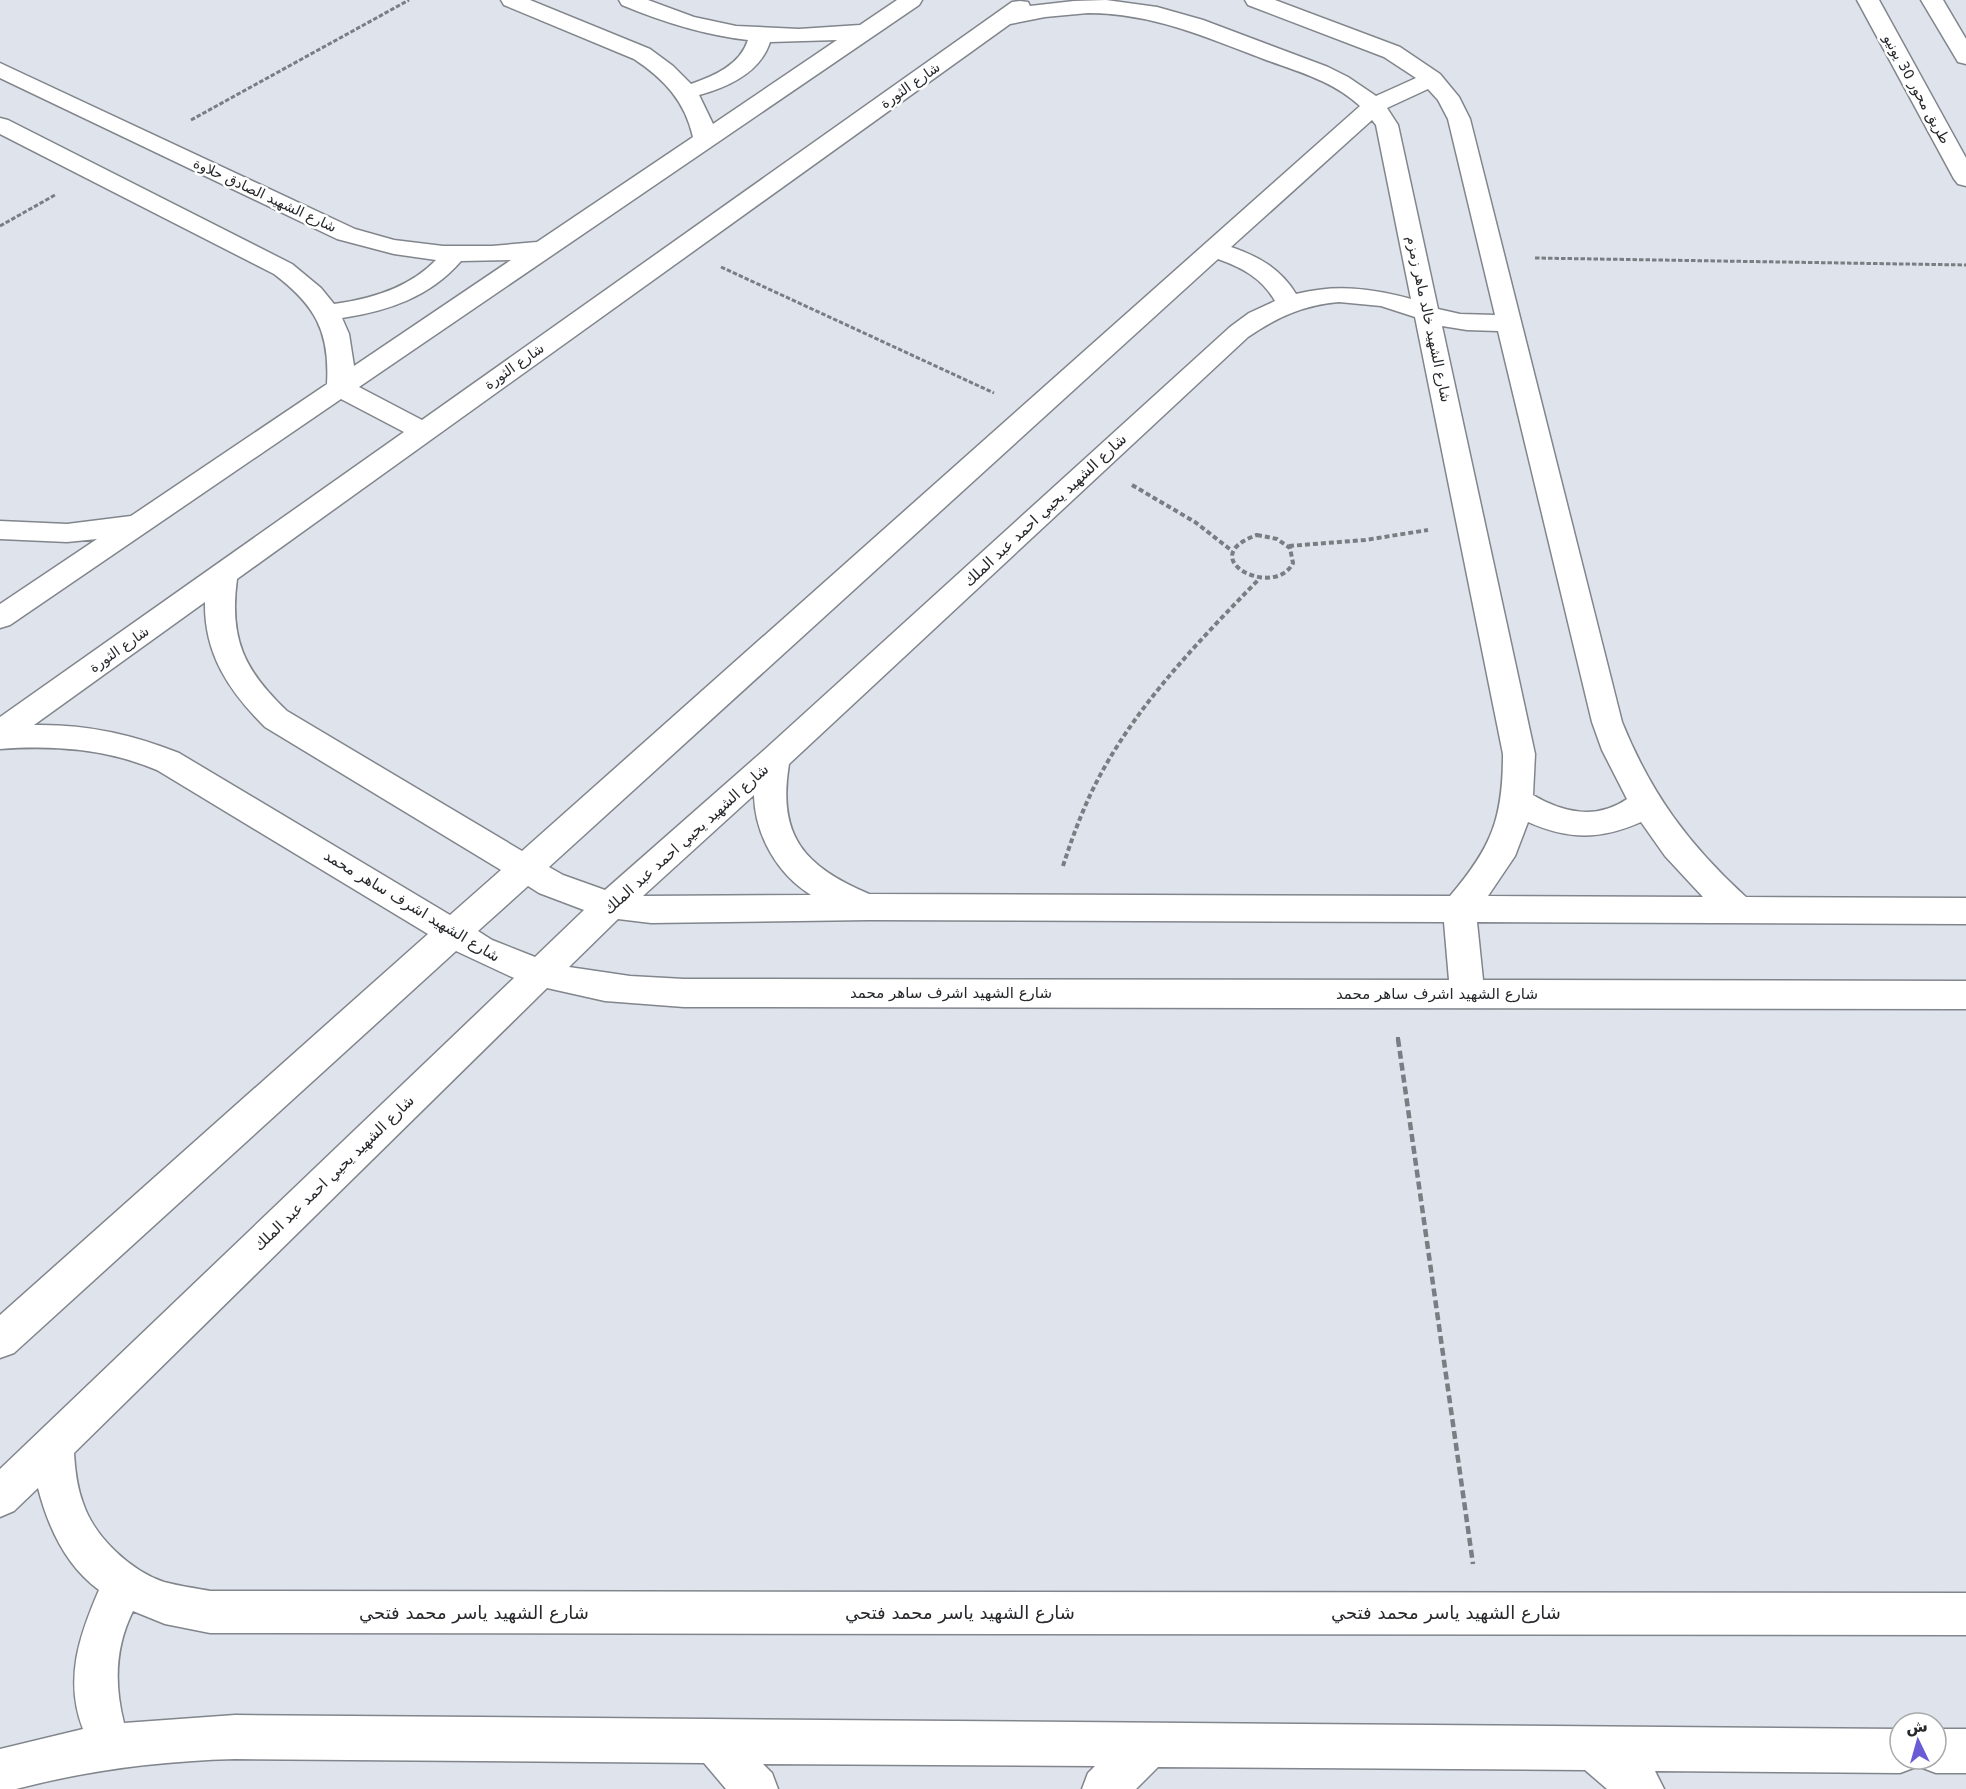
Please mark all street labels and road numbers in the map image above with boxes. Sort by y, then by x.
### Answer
street label: طريق محور 30 يونيو [1879,31,1954,147]
street label: شارع الثورة [877,59,944,112]
street label: شارع الشهيد الصادق حلاوة [191,155,339,236]
street label: شارع الشهيد خالد ماهر زمزم [1403,234,1454,404]
street label: شارع الثورة [481,340,548,393]
street label: شارع الشهيد يحيي احمد عبد الملك [960,430,1131,591]
street label: شارع الثورة [86,623,153,676]
street label: شارع الشهيد يحيي احمد عبد الملك [600,760,773,919]
street label: شارع الشهيد اشرف ساهر محمد [321,846,503,966]
street label: شارع الشهيد اشرف ساهر محمد [850,984,1052,1002]
street label: شارع الشهيد اشرف ساهر محمد [1336,985,1538,1003]
street label: شارع الشهيد يحيي احمد عبد الملك [250,1092,419,1255]
street label: شارع الشهيد ياسر محمد فتحي [359,1602,589,1624]
street label: شارع الشهيد ياسر محمد فتحي [845,1602,1075,1624]
street label: شارع الشهيد ياسر محمد فتحي [1331,1602,1561,1624]

